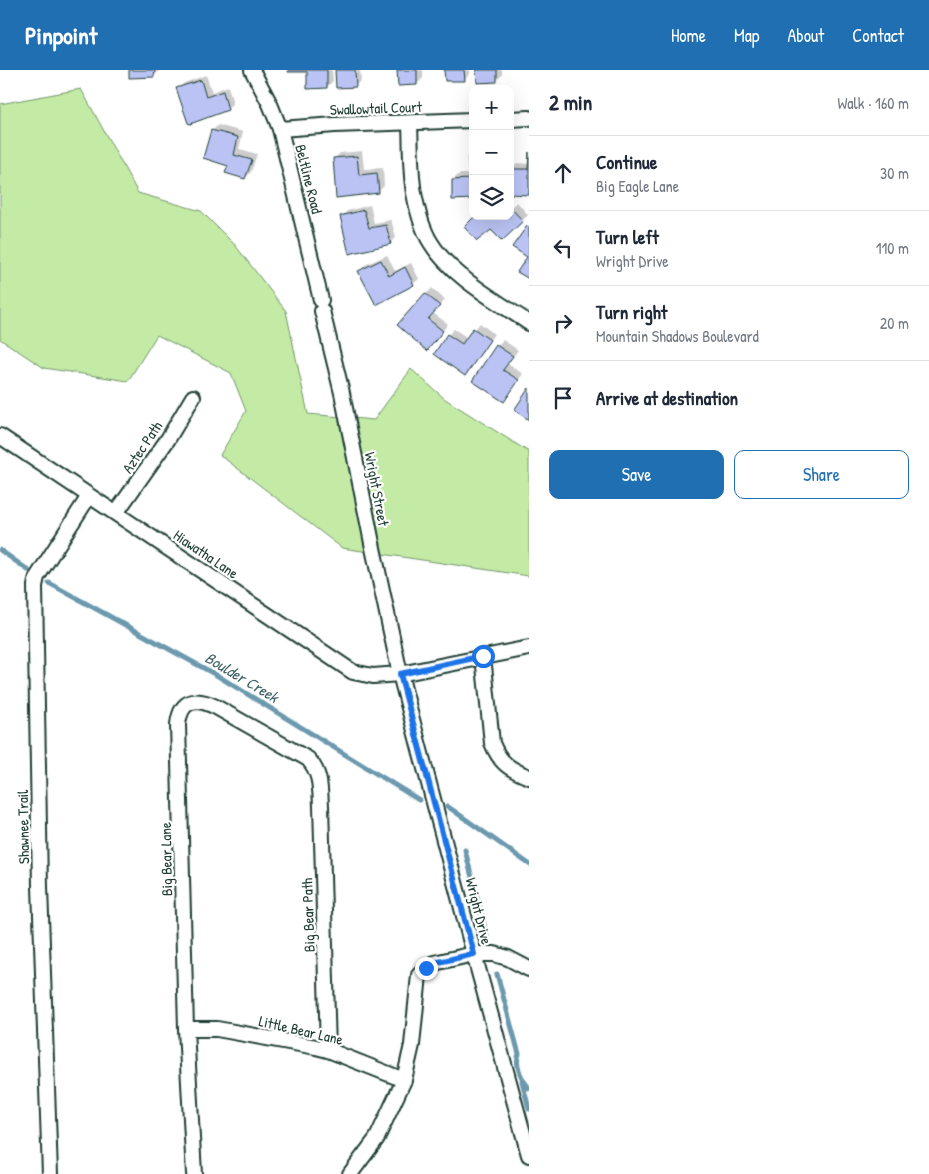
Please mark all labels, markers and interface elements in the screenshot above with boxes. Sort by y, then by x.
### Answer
text: Pinpoint [25,19,97,51]
text: Home [671,23,706,48]
text: Map [734,23,759,48]
text: About [787,23,824,48]
text: Contact [852,23,904,48]
map controls [469,85,514,220]
button: + [469,85,514,130]
text: 2 min [549,88,592,117]
text: Walk · 160 m [837,92,909,114]
street label: Swallowtail Court [330,96,423,120]
button: − [469,130,514,175]
street label: Beltline Road [290,142,328,216]
text: Continue [596,149,657,175]
icon: ahead [549,159,577,187]
text: 30 m [880,162,909,184]
button: layers [469,175,514,220]
text: Big Eagle Lane [596,175,679,197]
text: Turn left [596,224,659,250]
icon: left [549,234,577,262]
text: 110 m [876,237,909,259]
text: Wright Drive [596,250,669,272]
text: Turn right [596,299,667,325]
icon: right [549,309,577,337]
text: 20 m [880,312,909,334]
text: Mountain Shadows Boulevard [596,325,759,347]
icon: arrive [549,384,577,412]
text: Arrive at destination [596,385,738,411]
street label: Aztec Path [117,417,167,477]
street label: Wright Street [360,450,395,529]
button: Save [549,450,724,499]
button: Share [734,450,909,499]
street label: Hiawatha Lane [169,525,243,583]
route start [472,645,495,668]
water label: Boulder Creek [201,646,284,708]
street label: Shawnee Trail [12,790,34,864]
street label: Big Bear Lane [155,822,177,896]
street label: Wright Drive [461,875,497,947]
street label: Big Bear Path [296,877,320,953]
route end [415,957,438,980]
street label: Little Bear Lane [257,1010,345,1050]

